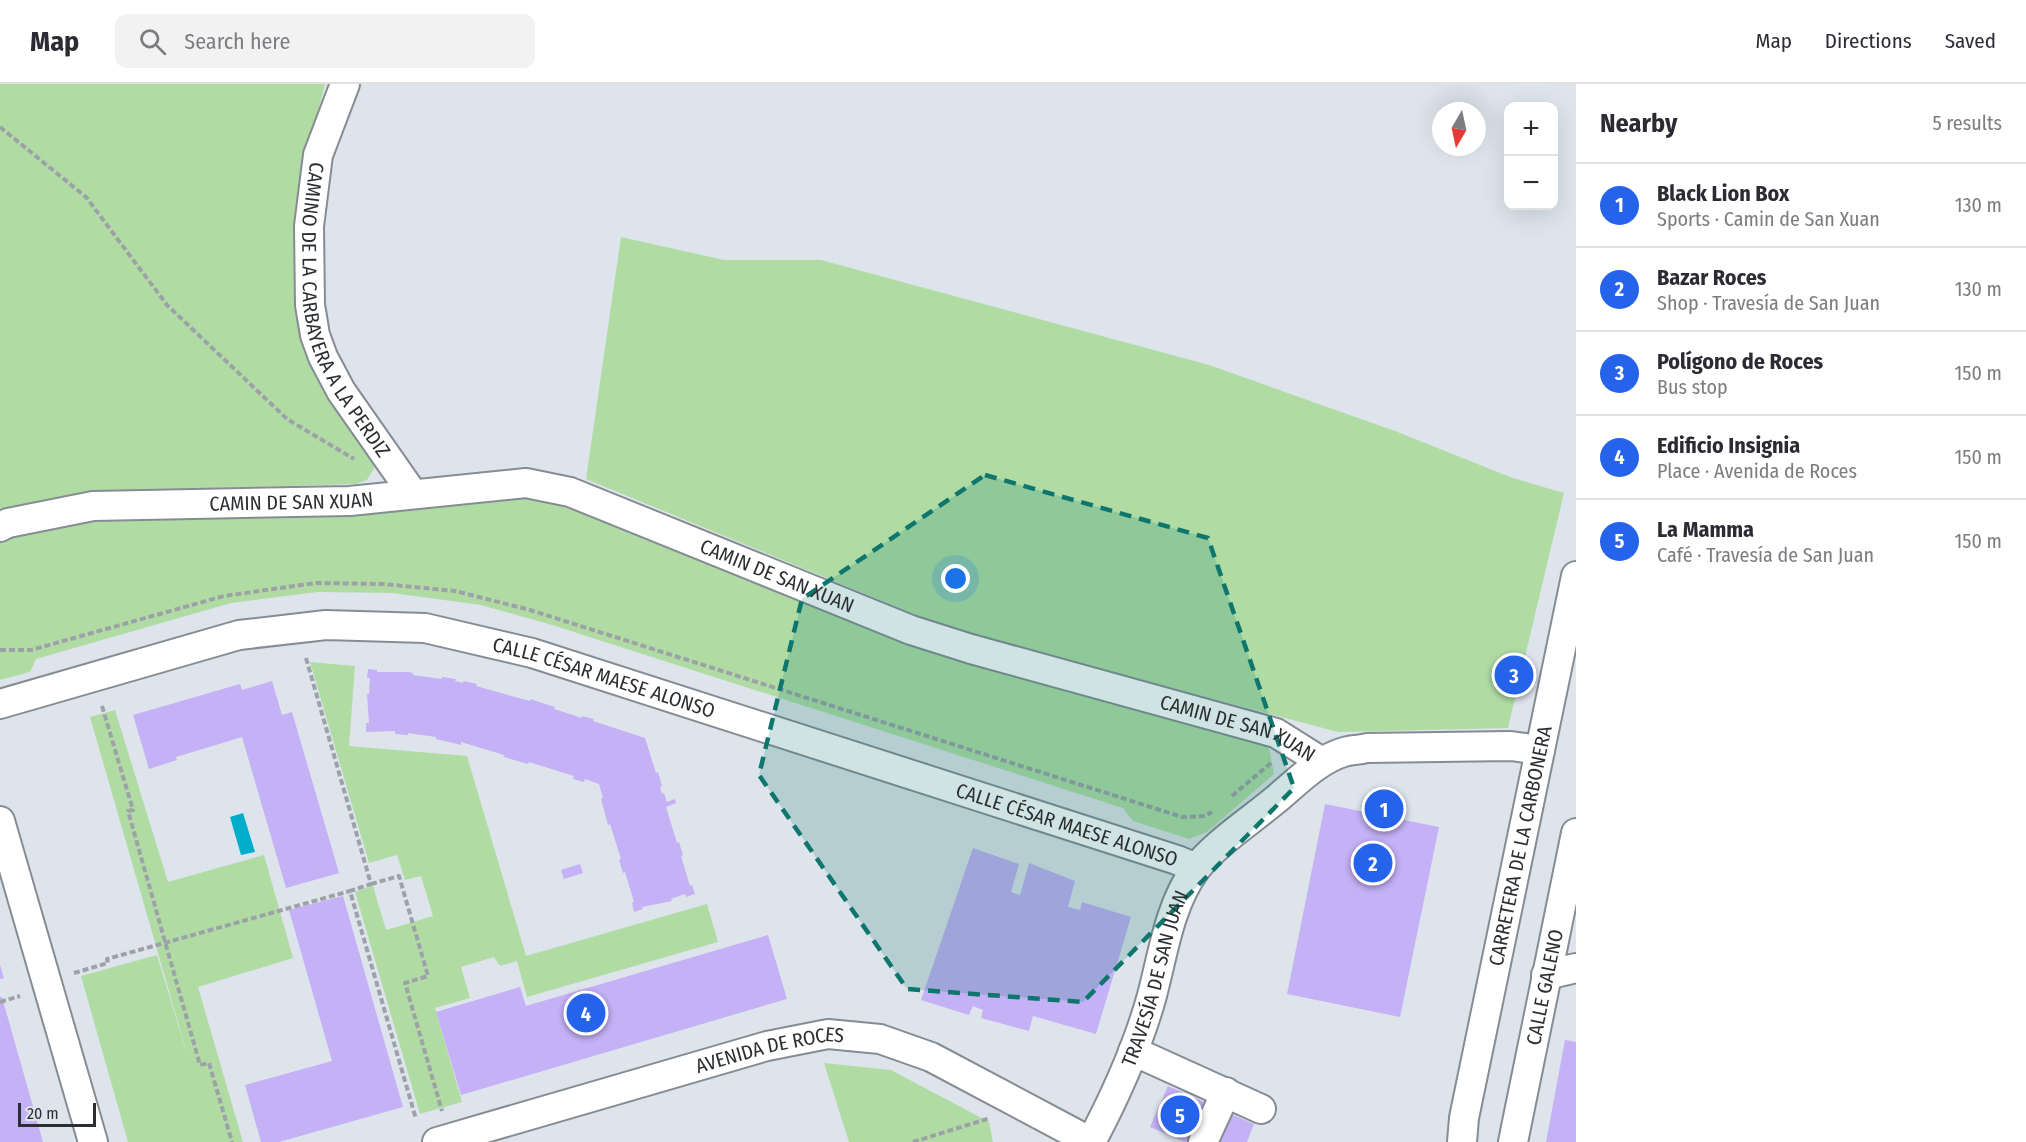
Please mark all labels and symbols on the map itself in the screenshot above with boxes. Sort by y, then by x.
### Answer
north arrow [1432,102,1486,156]
street label: CAMINO DE LA CARBAYERA A LA PERDIZ [297,161,395,462]
street label: CAMIN DE SAN XUAN [209,487,374,516]
street label: CAMIN DE SAN XUAN [697,534,858,618]
your location [941,564,970,593]
street label: CALLE CÉSAR MAESE ALONSO [490,632,718,723]
pin: 3 [1494,652,1534,698]
street label: CAMIN DE SAN XUAN [1158,690,1320,767]
street label: CARRETERA DE LA CARBONERA [1484,723,1557,968]
street label: CALLE CÉSAR MAESE ALONSO [953,778,1181,871]
pin: 1 [1364,786,1404,832]
pin: 2 [1354,840,1392,886]
street label: TRAVESÍA DE SAN JUAN [1116,887,1193,1070]
street label: CALLE GALENO [1521,927,1568,1047]
pin: 4 [566,990,606,1036]
street label: AVENIDA DE ROCES [693,1022,845,1078]
pin: 5 [1160,1092,1200,1138]
scale bar [18,1100,96,1128]

